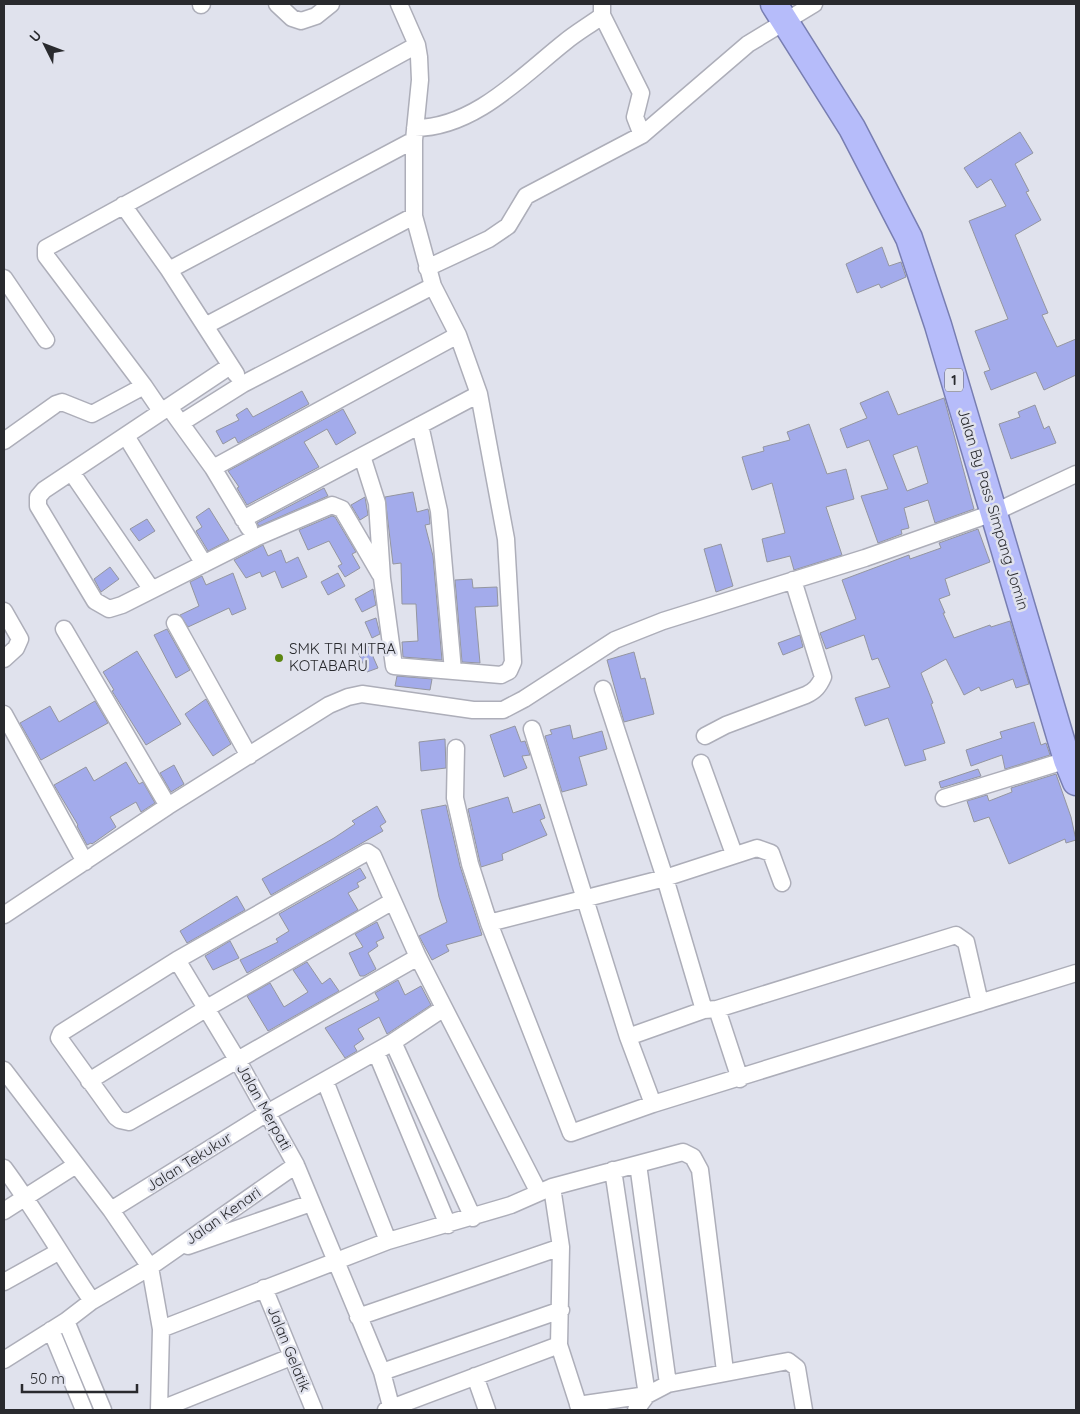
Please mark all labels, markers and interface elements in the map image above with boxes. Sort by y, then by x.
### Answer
north arrow [20,20,70,70]
text: U [25,27,45,46]
road number: 1 [945,368,963,392]
street label: Jalan By Pass Simpang Jomin [954,406,1033,612]
place label: SMK TRI MITRA KOTABARU [289,639,396,675]
marker: SMK TRI MITRA KOTABARU [273,652,285,664]
street label: Jalan Merpati [233,1060,296,1153]
street label: Jalan Tekukur [142,1128,235,1195]
street label: Jalan Kenari [181,1183,264,1249]
street label: Jalan Gelatik [264,1303,315,1394]
scale bar [22,1362,138,1394]
text: 50 m [30,1369,65,1388]

